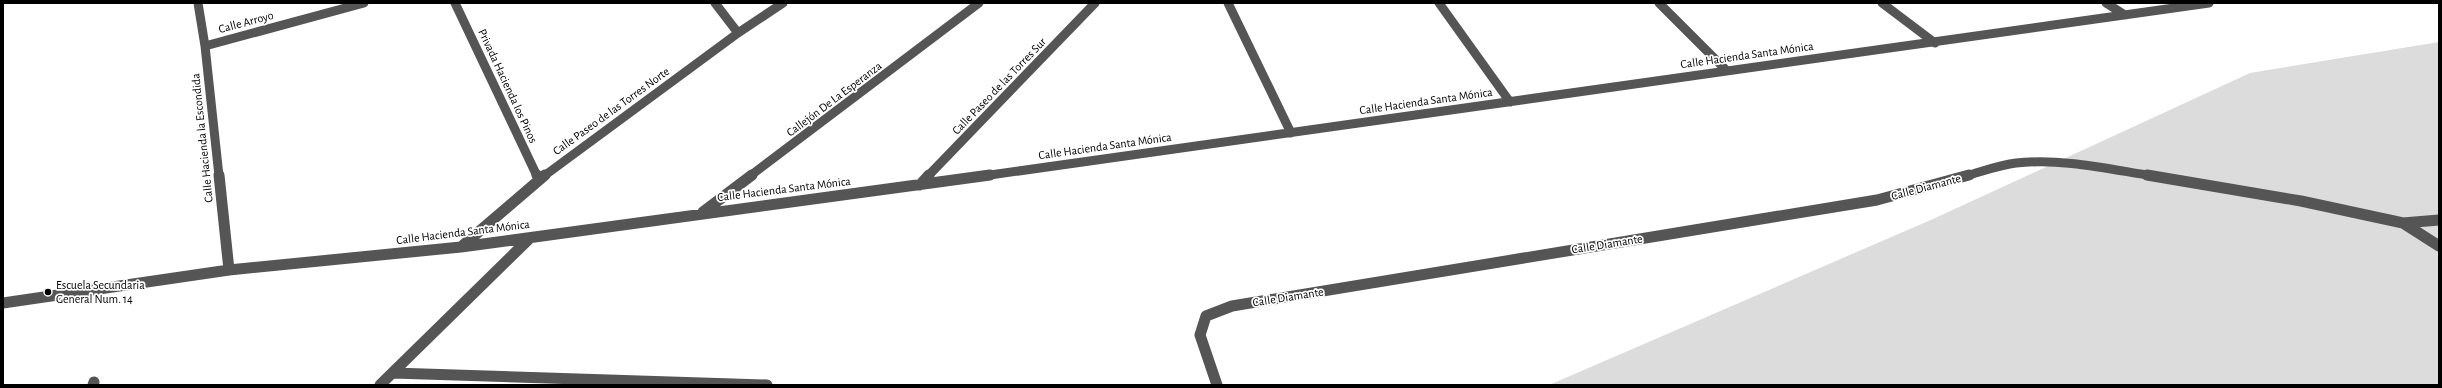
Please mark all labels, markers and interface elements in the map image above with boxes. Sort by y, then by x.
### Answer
street label: Calle Arroyo [217,9,275,36]
street label: Privada Hacienda los Pinos [476,27,540,145]
street label: Calle Paseo de las Torres Sur [950,35,1048,137]
street label: Calle Hacienda Santa Mónica [1680,40,1815,70]
street label: Callejón De La Esperanza [784,59,885,139]
street label: Calle Paseo de las Torres Norte [551,65,671,157]
street label: Calle Hacienda la Escondida [189,72,215,203]
street label: Calle Hacienda Santa Mónica [1359,86,1494,116]
street label: Calle Hacienda Santa Mónica [1038,131,1173,161]
street label: Calle Diamante [1890,172,1962,202]
street label: Calle Hacienda Santa Mónica [717,175,852,203]
street label: Calle Hacienda Santa Mónica [396,218,531,246]
street label: Calle Diamante [1571,232,1643,256]
place label: Escuela Secundaria General Num. 14 [56,279,145,305]
street label: Calle Diamante [1252,285,1324,309]
marker: Escuela Secundaria General Num. 14 [43,287,53,297]

